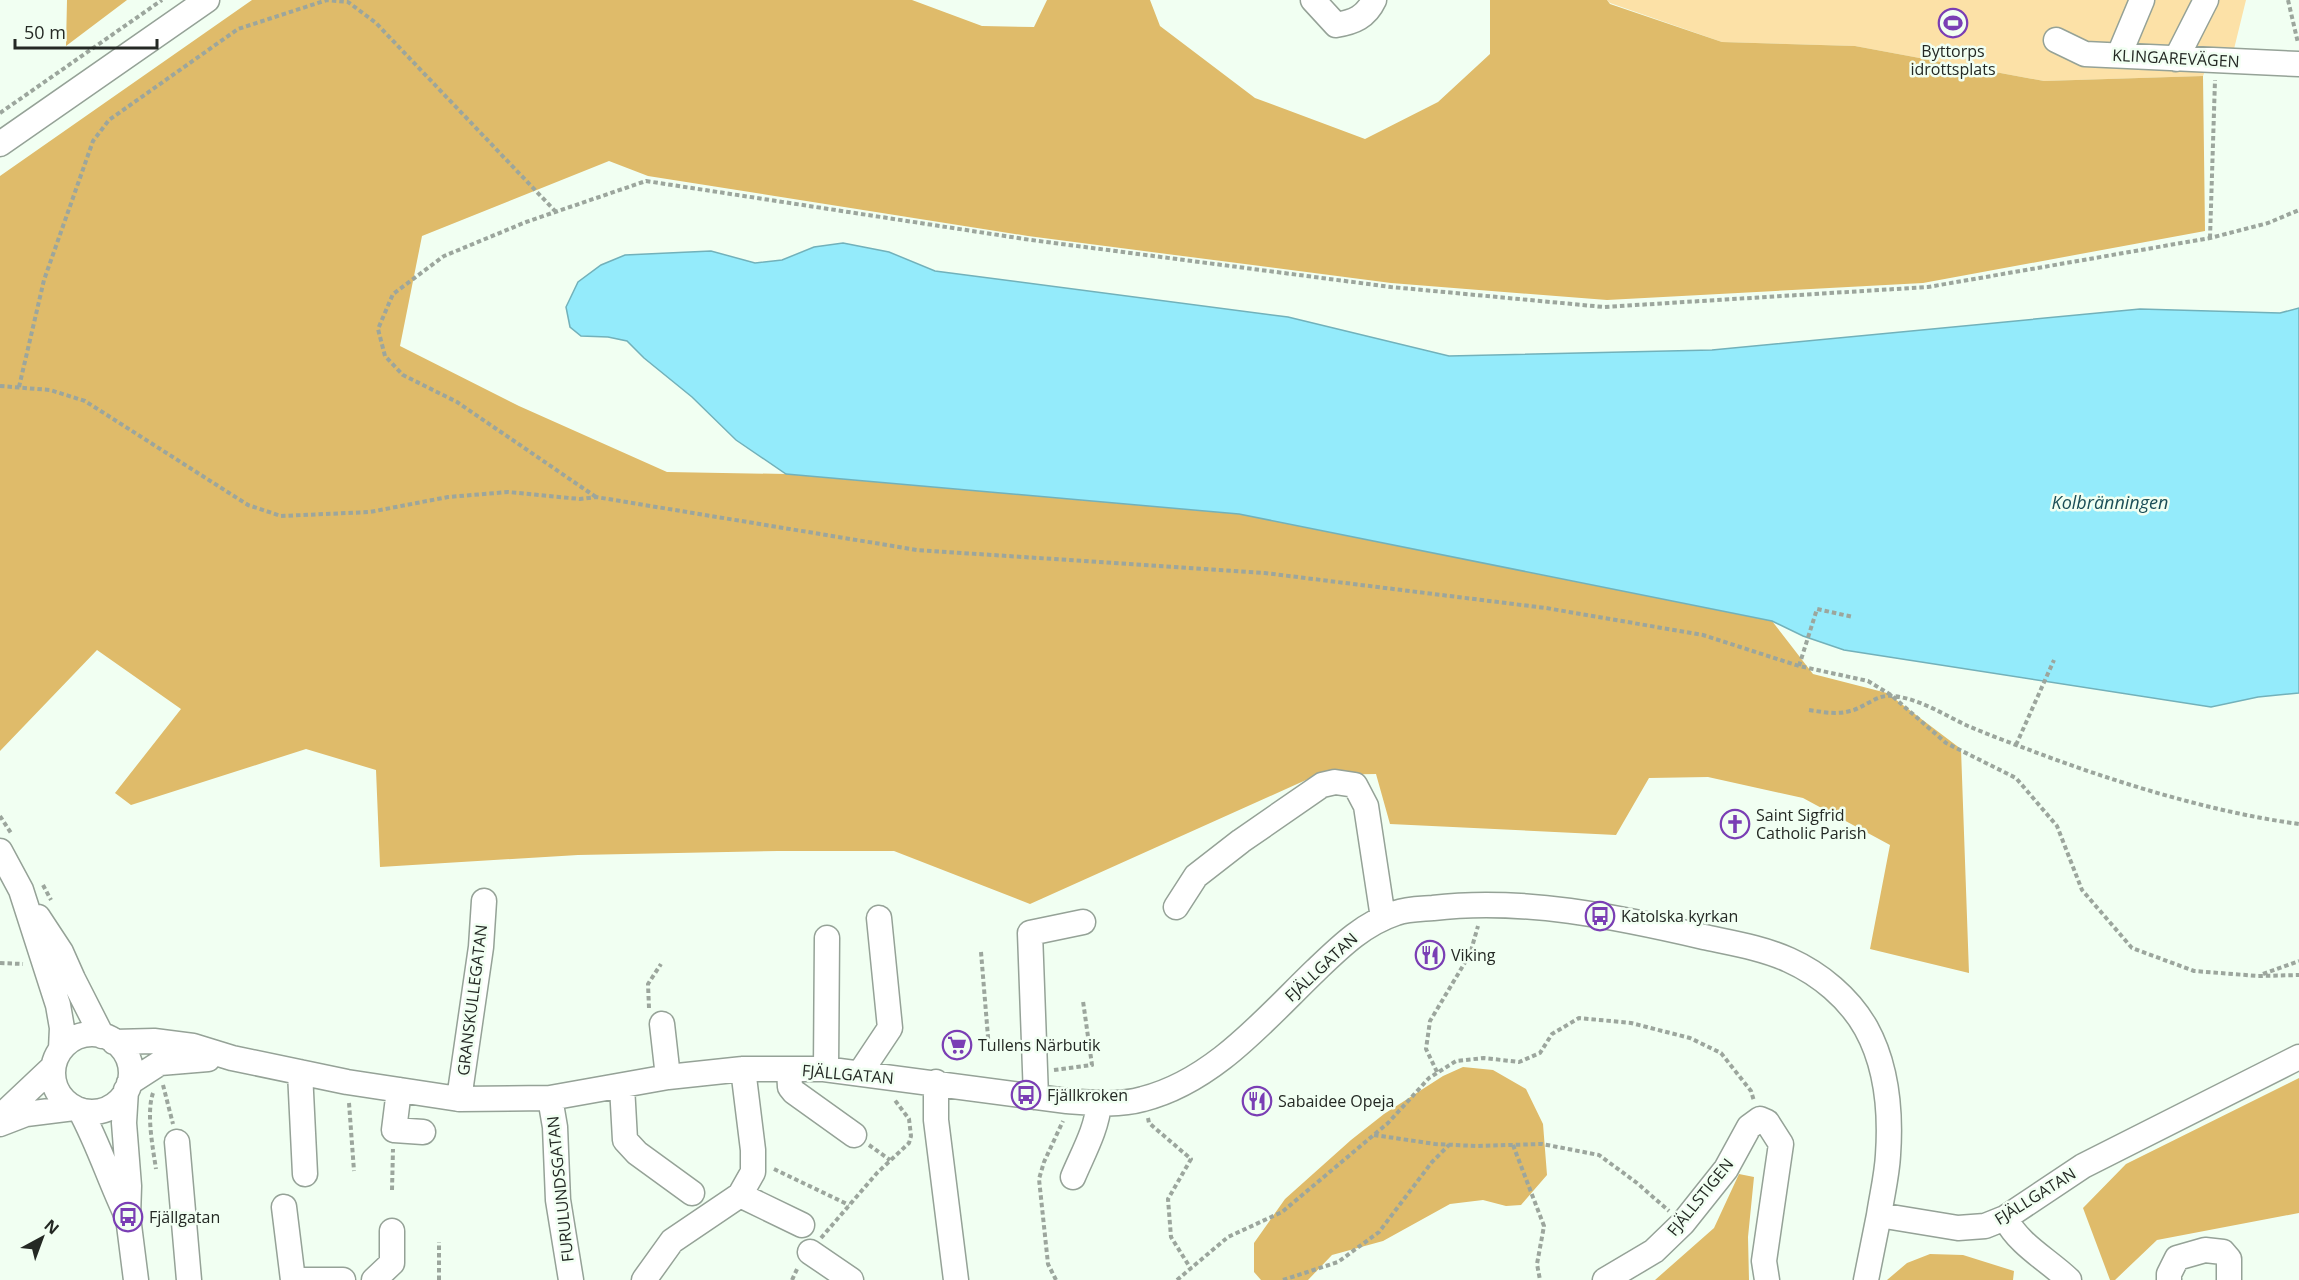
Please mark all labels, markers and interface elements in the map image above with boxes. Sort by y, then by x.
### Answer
sports icon: Byttorps idrottsplats [1937,7,1969,39]
scale bar [15,12,158,50]
text: 50 m [24,20,66,44]
place label: Byttorps idrottsplats [1910,40,1996,80]
street label: KLINGAREVÄGEN [2112,44,2240,72]
water label: Kolbränningen [2052,490,2168,514]
place label: Saint Sigfrid Catholic Parish [1756,804,1867,844]
church icon: Saint Sigfrid Catholic Parish [1719,808,1751,840]
bus stop icon: Katolska kyrkan [1584,900,1616,932]
place label: Katolska kyrkan [1621,905,1738,927]
street label: GRANSKULLEGATAN [452,923,492,1077]
street label: FJÄLLGATAN [1280,928,1362,1006]
restaurant icon: Viking [1414,939,1446,971]
place label: Viking [1451,944,1496,966]
supermarket icon: Tullens Närbutik [941,1029,973,1061]
place label: Tullens Närbutik [978,1034,1101,1056]
street label: FJÄLLGATAN [801,1059,895,1089]
bus stop icon: Fjällkroken [1010,1079,1042,1111]
place label: Fjällkroken [1047,1084,1128,1106]
restaurant icon: Sabaidee Opeja [1241,1085,1273,1117]
place label: Sabaidee Opeja [1278,1090,1394,1112]
street label: FURULUNDSGATAN [541,1115,579,1263]
street label: FJÄLLSTIGEN [1662,1154,1738,1240]
street label: FJÄLLGATAN [1990,1162,2080,1230]
bus stop icon: Fjällgatan [112,1201,144,1233]
place label: Fjällgatan [149,1206,220,1228]
north arrow [12,1208,72,1268]
text: N [40,1214,64,1239]

